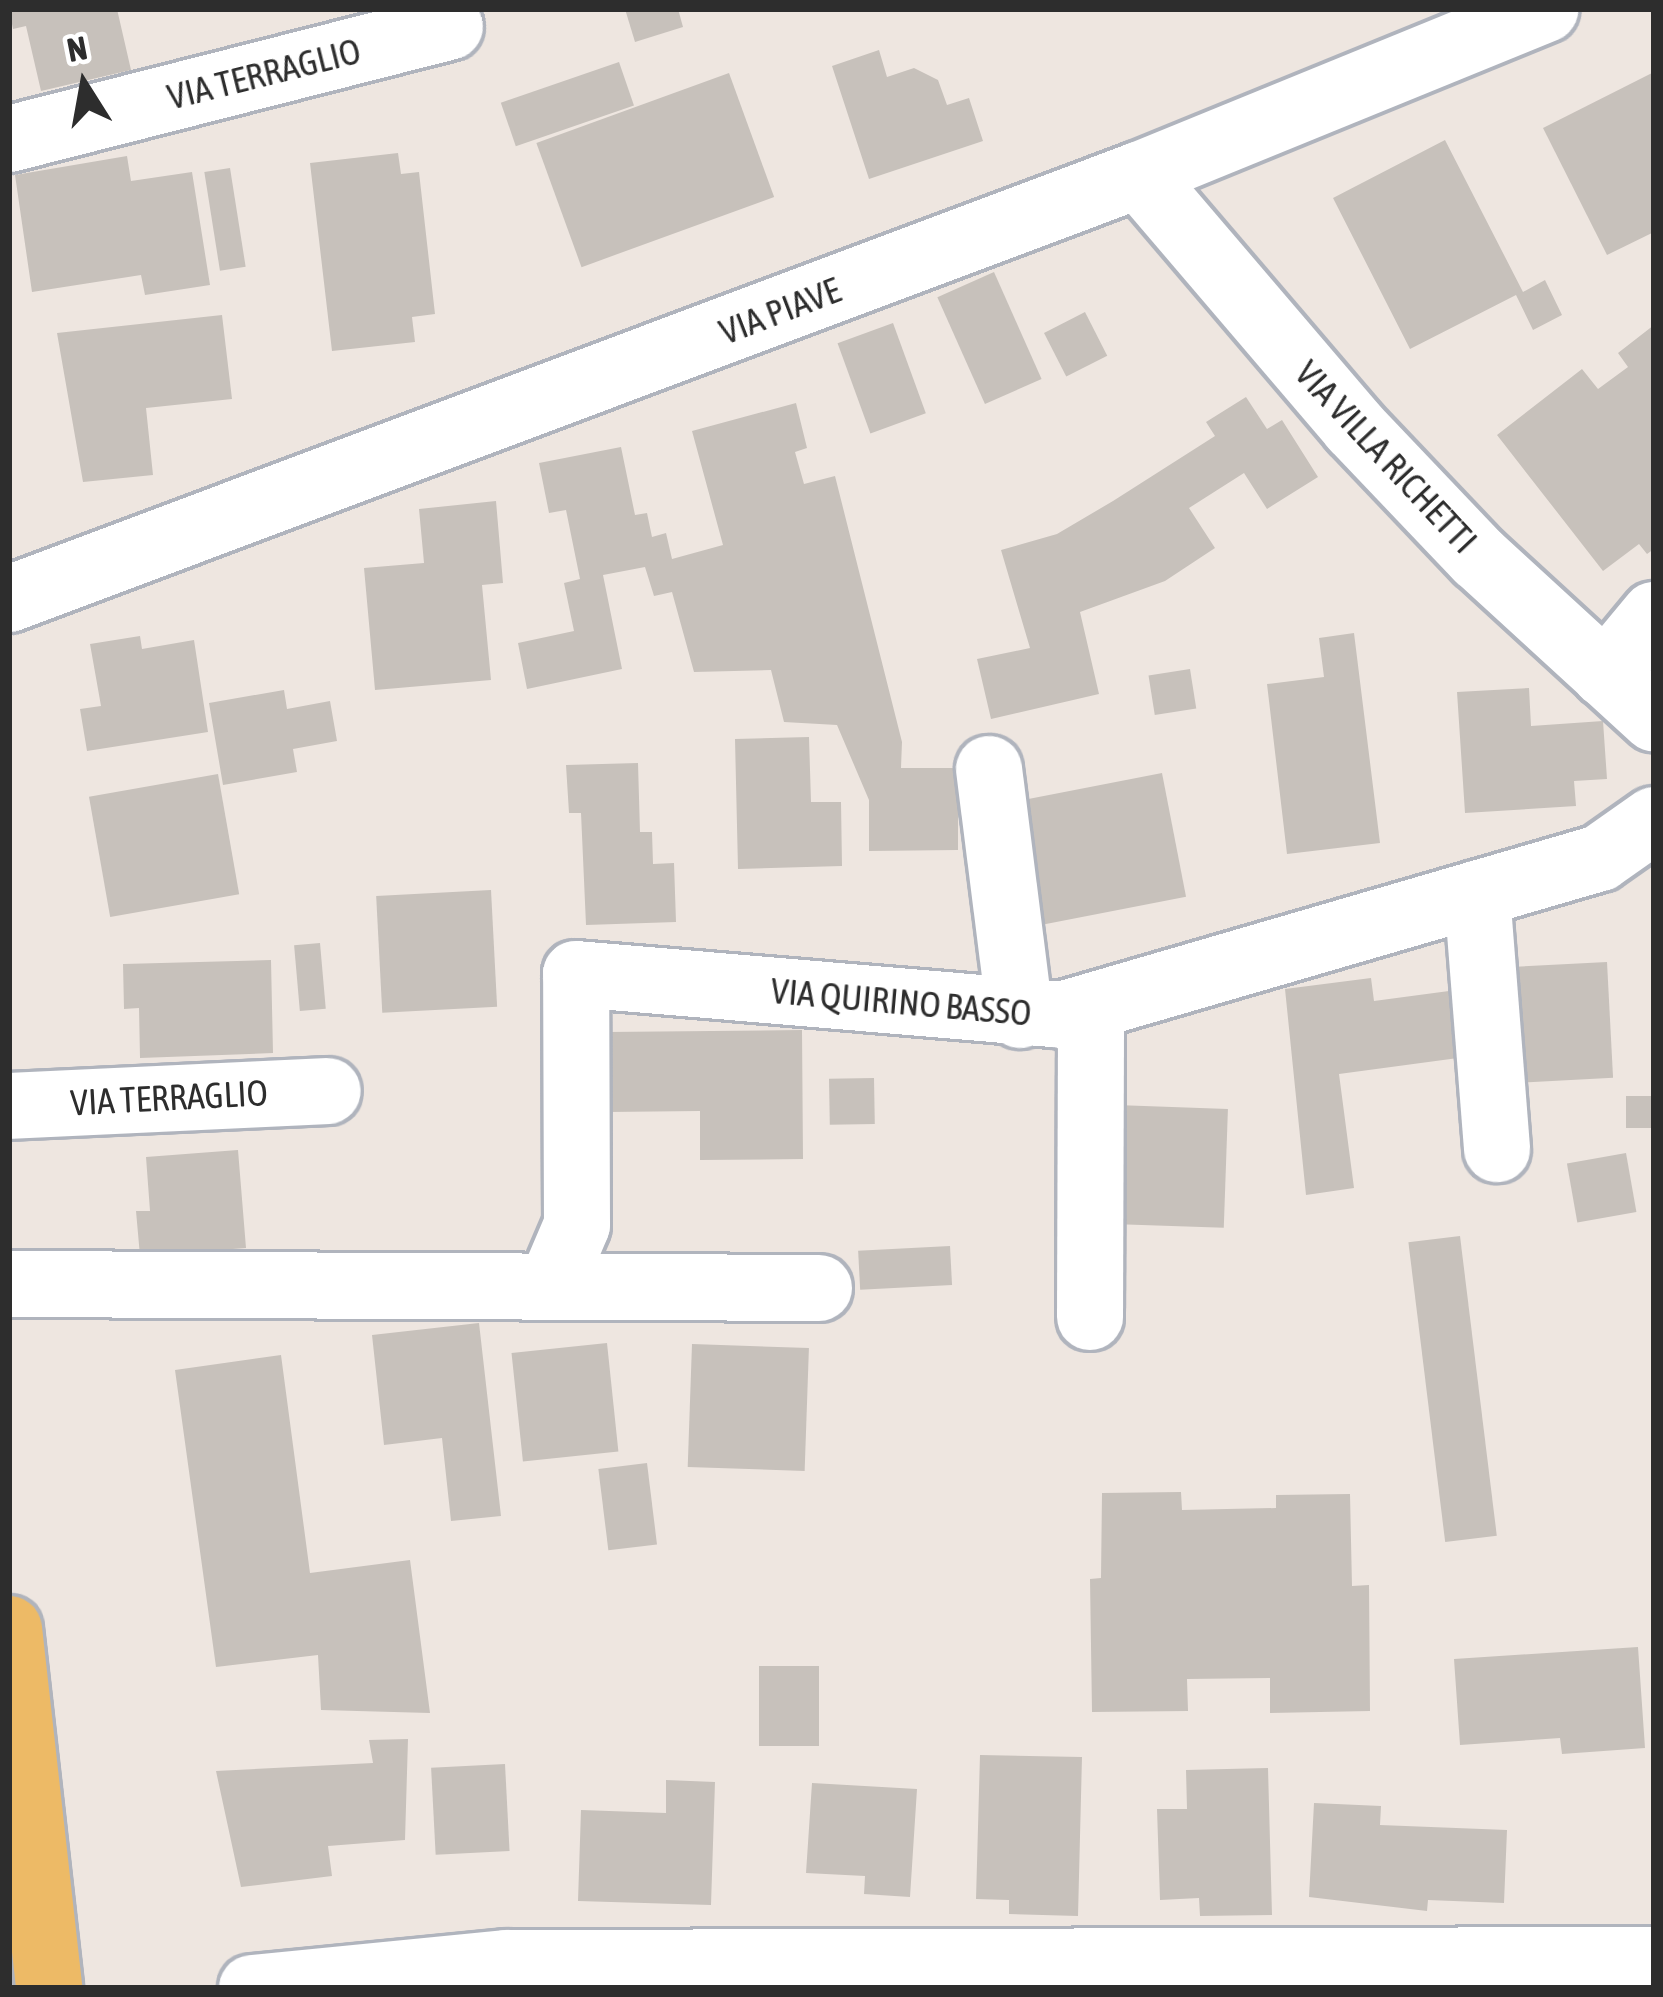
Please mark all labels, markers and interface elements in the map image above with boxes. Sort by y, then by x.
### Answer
north arrow [24,24,144,144]
text: N [64,28,90,69]
street label: VIA TERRAGLIO [163,29,365,119]
street label: VIA PIAVE [713,268,847,354]
street label: VIA VILLA RICHETTI [1286,352,1486,562]
street label: VIA QUIRINO BASSO [769,969,1033,1035]
street label: VIA TERRAGLIO [69,1071,269,1125]

